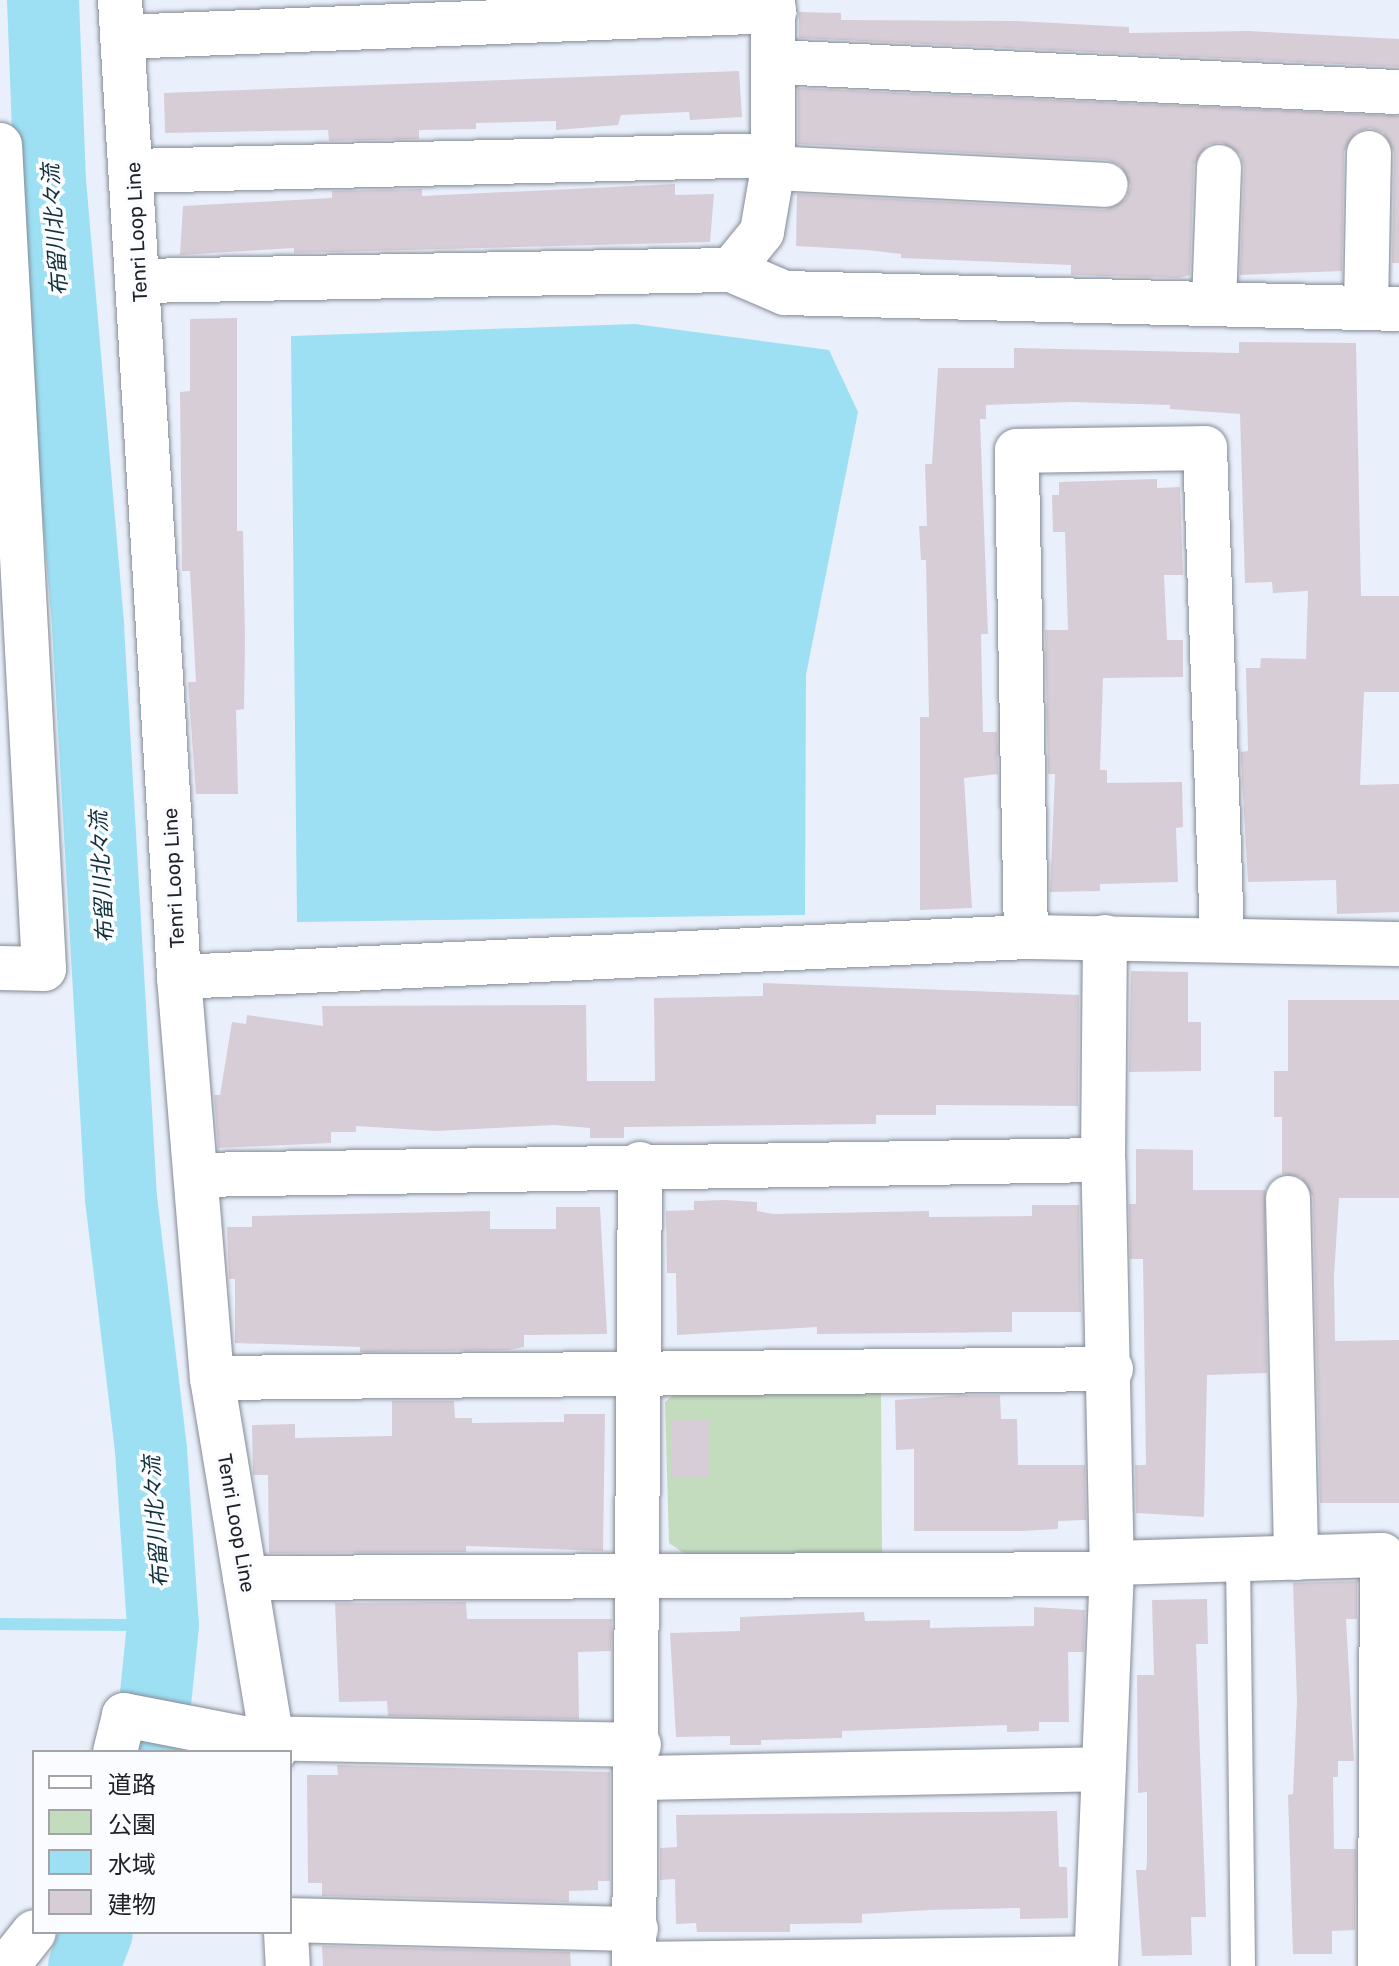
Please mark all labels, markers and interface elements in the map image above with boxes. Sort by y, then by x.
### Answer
street label: Tenri Loop Line [121,161,153,303]
water label: 布留川北々流 [37,163,73,297]
street label: Tenri Loop Line [158,807,190,949]
water label: 布留川北々流 [85,810,119,944]
street label: Tenri Loop Line [212,1452,260,1594]
water label: 布留川北々流 [138,1455,174,1589]
legend [32,1750,292,1934]
text: 道路 [108,1771,156,1799]
text: 公園 [108,1811,156,1839]
text: 水域 [108,1851,156,1879]
text: 建物 [108,1891,156,1919]

